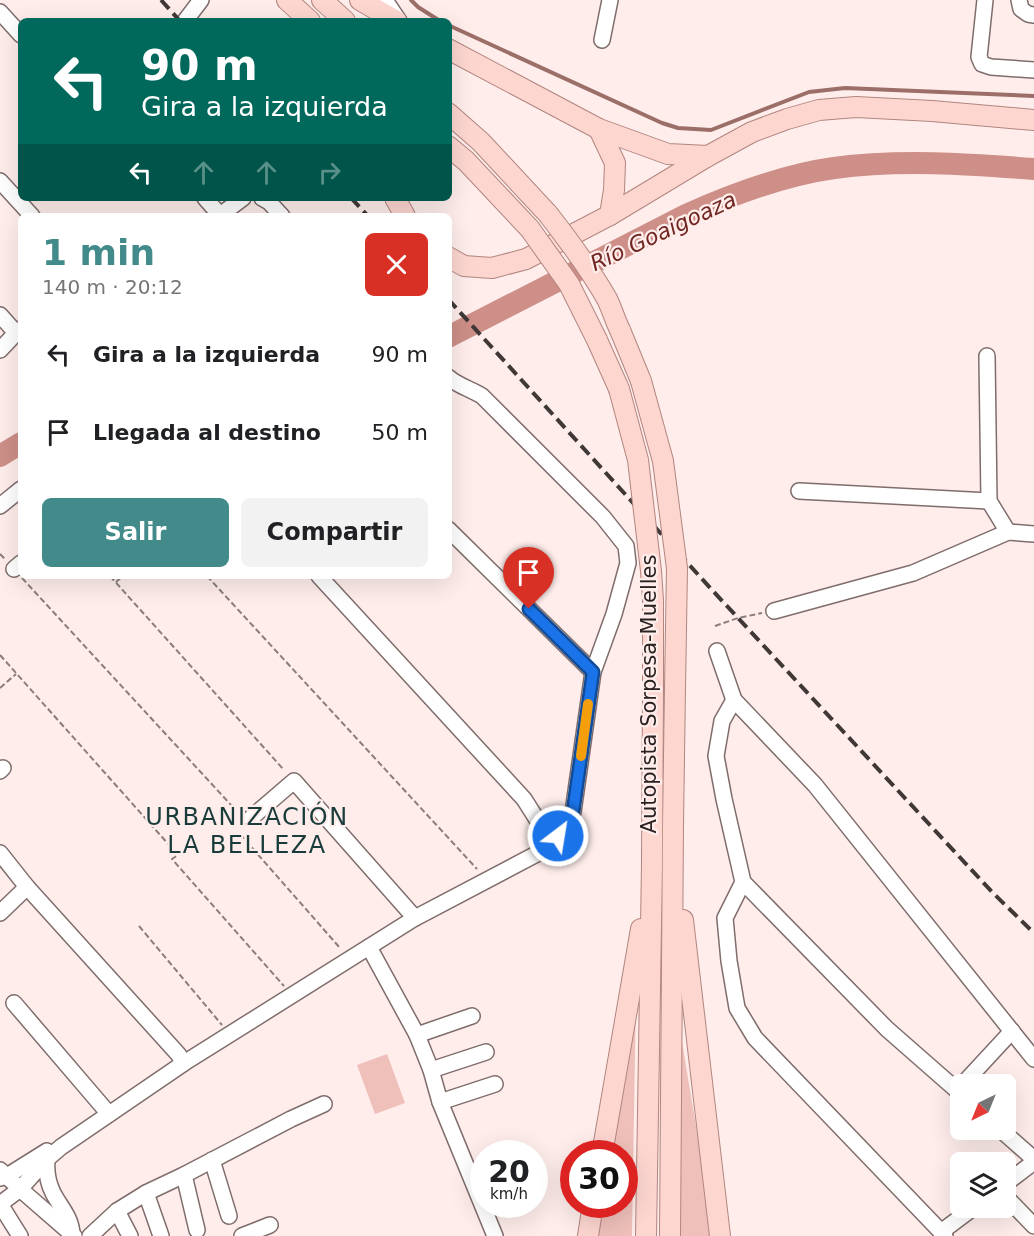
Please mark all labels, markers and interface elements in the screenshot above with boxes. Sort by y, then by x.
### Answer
text: 90 m [141,41,258,90]
icon: left [42,42,120,120]
text: Gira a la izquierda [141,91,388,122]
icon: left [124,156,157,189]
icon: ahead [187,156,220,189]
icon: ahead [250,156,283,189]
icon: right [313,156,346,189]
water label: Río Goaigoaza [586,187,740,276]
text: 1 min [42,232,155,273]
button: close [365,233,428,296]
text: 140 m · 20:12 [42,275,183,299]
icon: left [42,338,75,371]
text: Gira a la izquierda [93,342,320,367]
text: 90 m [372,342,428,367]
icon: arrive [42,416,75,449]
text: Llegada al destino [93,420,321,445]
text: 50 m [372,420,428,445]
button: Salir [42,498,229,567]
button: Compartir [241,498,428,567]
pin [503,547,554,609]
street label: Autopista Sorpesa-Muelles [637,555,661,833]
icon: arrive [512,556,545,589]
district label: URBANIZACIÓN LA BELLEZA [145,801,349,859]
position arrow [526,804,590,868]
north arrow [950,1074,1016,1140]
map controls [950,1074,1016,1218]
speed limit sign: 30 [560,1140,638,1218]
button: layers [950,1152,1016,1218]
text: 20 [488,1154,530,1189]
text: km/h [490,1185,528,1203]

